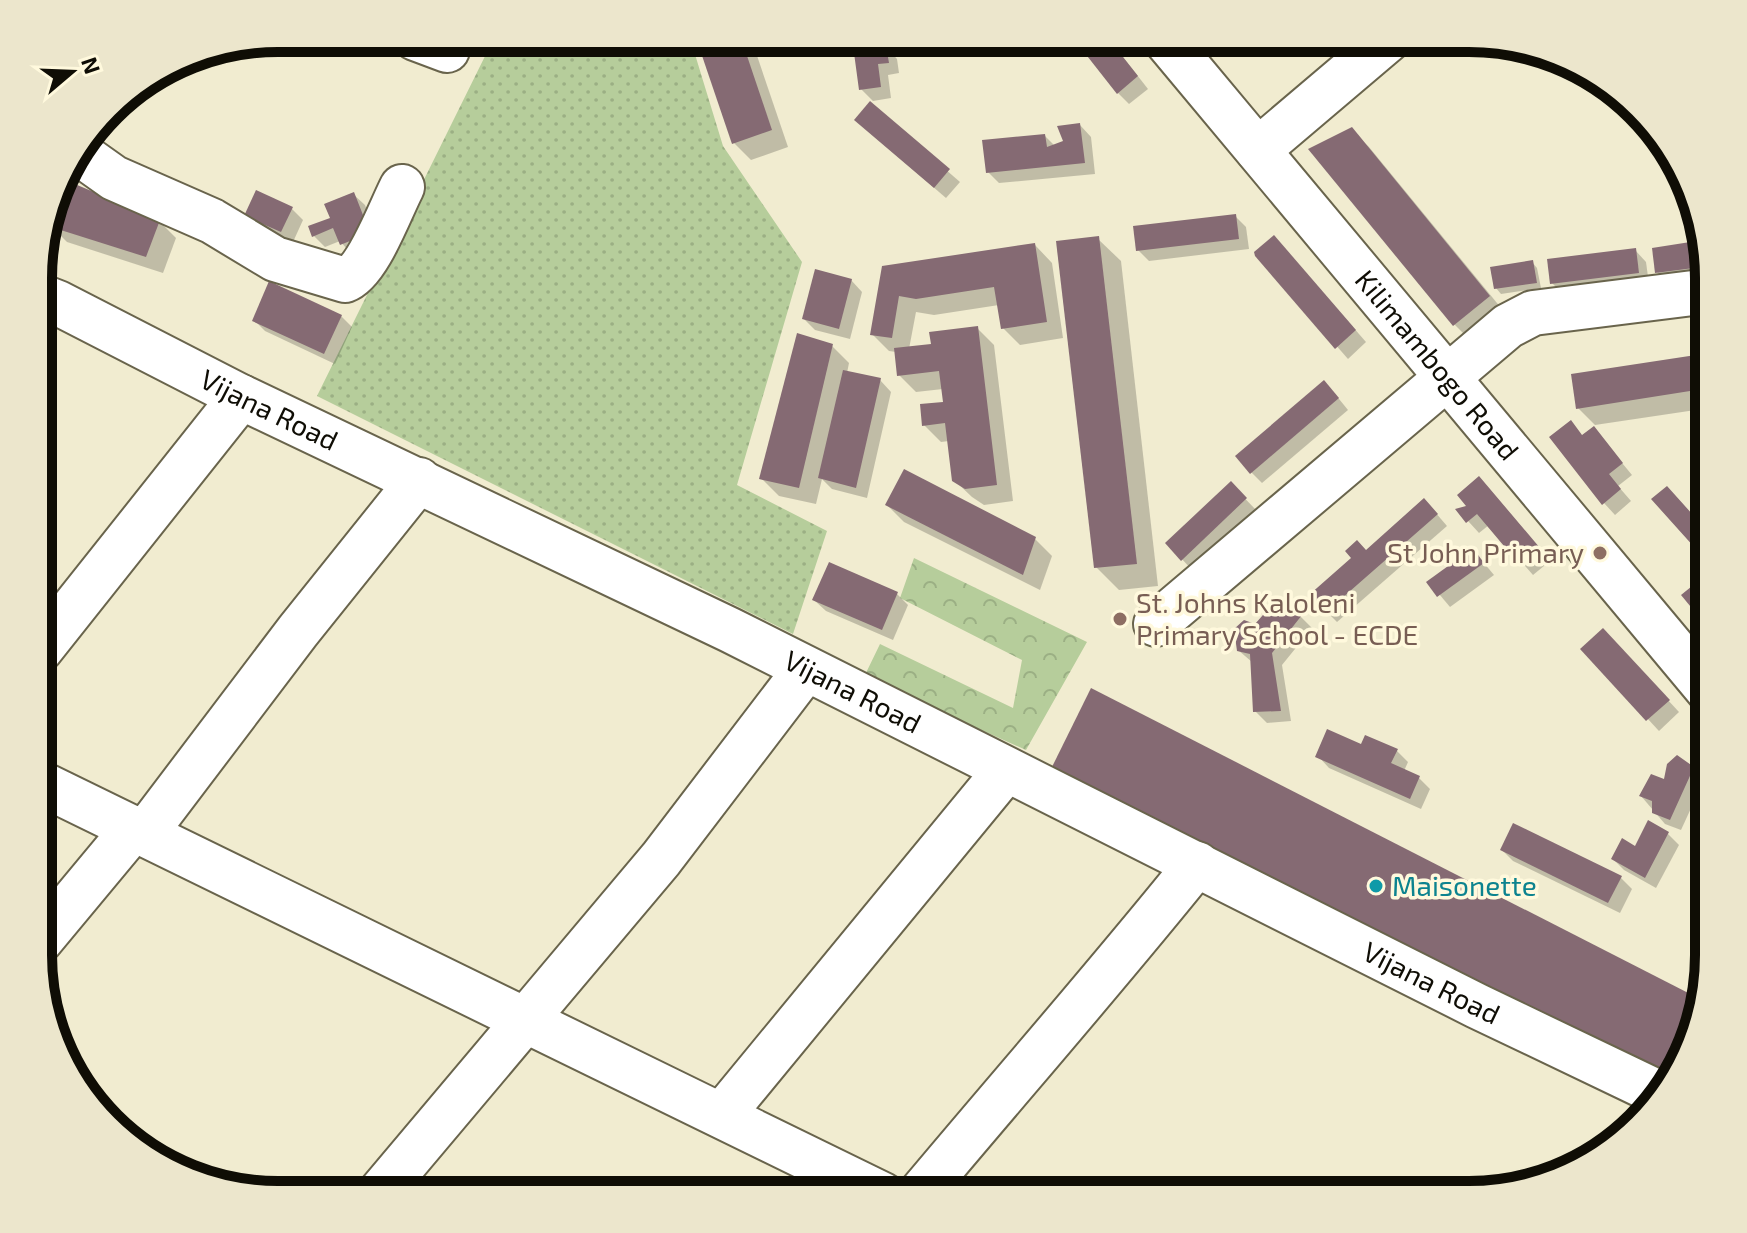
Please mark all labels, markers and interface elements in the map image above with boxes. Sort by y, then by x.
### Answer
north arrow [32,32,112,112]
text: N [77,53,107,77]
street label: Kilimambogo Road [1349,262,1527,466]
street label: Vijana Road [195,361,344,457]
place label: St John Primary [1387,535,1584,569]
marker: St John Primary [1591,544,1609,562]
place label: St. Johns Kaloleni Primary School - ECDE [1136,585,1418,651]
marker: St. Johns Kaloleni Primary School - ECDE [1111,610,1129,628]
street label: Vijana Road [779,642,927,739]
place label: Maisonette [1392,868,1537,902]
marker: Maisonette [1367,877,1385,895]
street label: Vijana Road [1358,934,1506,1031]

